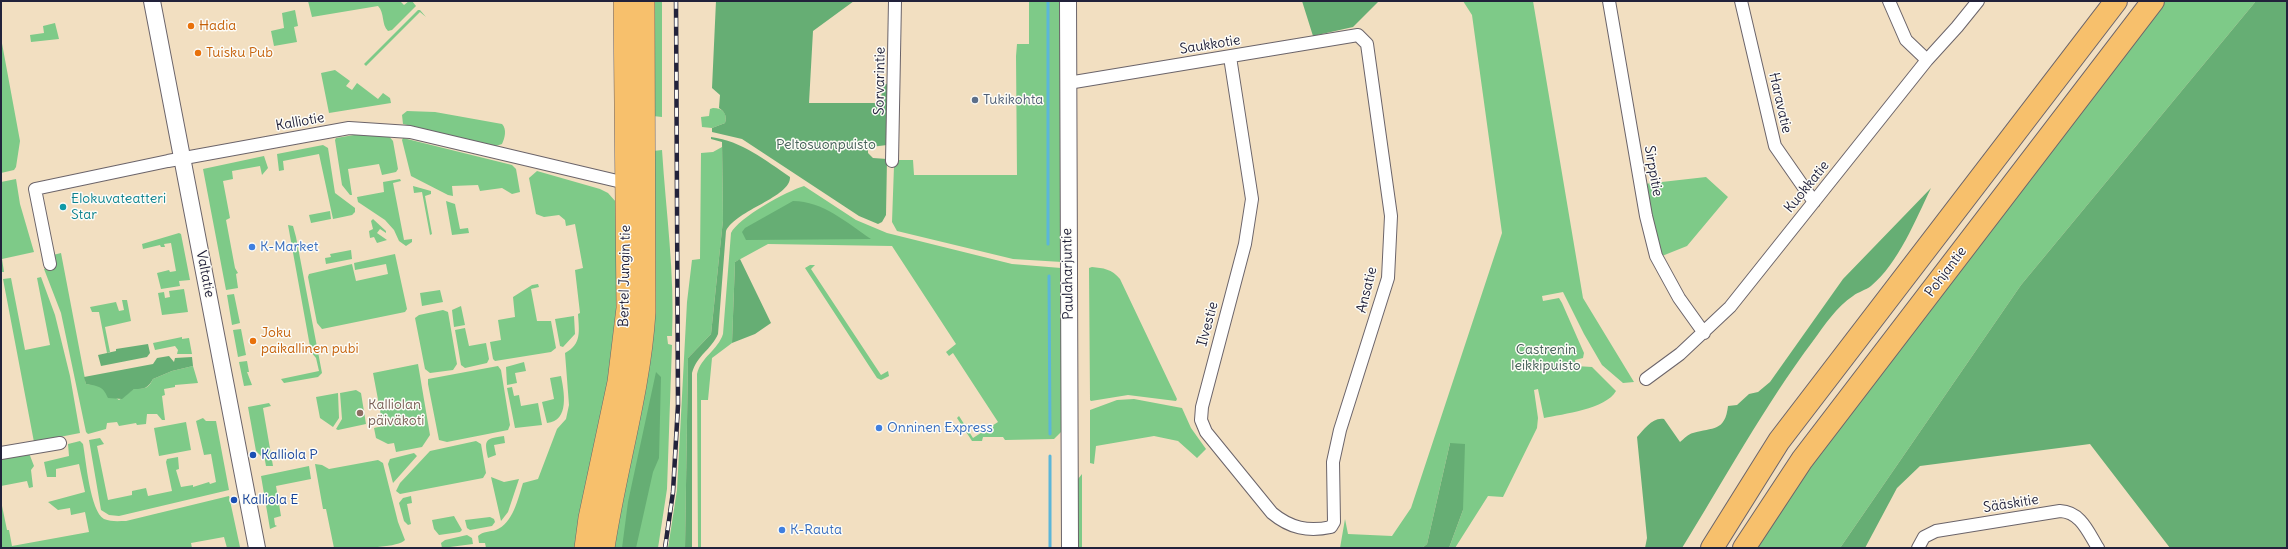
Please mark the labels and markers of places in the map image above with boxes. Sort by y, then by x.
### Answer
place label: Hadia [199,18,236,34]
marker: Hadia [186,21,196,31]
place label: Tuisku Pub [206,45,273,61]
marker: Tuisku Pub [193,48,203,58]
place label: Tukikohta [983,92,1043,108]
marker: Tukikohta [970,95,980,105]
place label: Elokuvateatteri Star [71,191,166,224]
marker: Elokuvateatteri Star [58,202,68,212]
place label: K-Market [260,239,319,255]
marker: K-Market [247,242,257,252]
place label: Joku paikallinen pubi [261,325,359,358]
marker: Joku paikallinen pubi [248,336,258,346]
place label: Kalliolan päiväkoti [368,397,424,430]
marker: Kalliolan päiväkoti [355,408,365,418]
place label: Onninen Express [887,420,993,436]
marker: Onninen Express [874,423,884,433]
place label: Kalliola P [261,447,318,463]
marker: Kalliola P [248,450,258,460]
place label: Kalliola E [242,492,299,508]
marker: Kalliola E [229,495,239,505]
place label: K-Rauta [790,522,842,538]
marker: K-Rauta [777,525,787,535]

